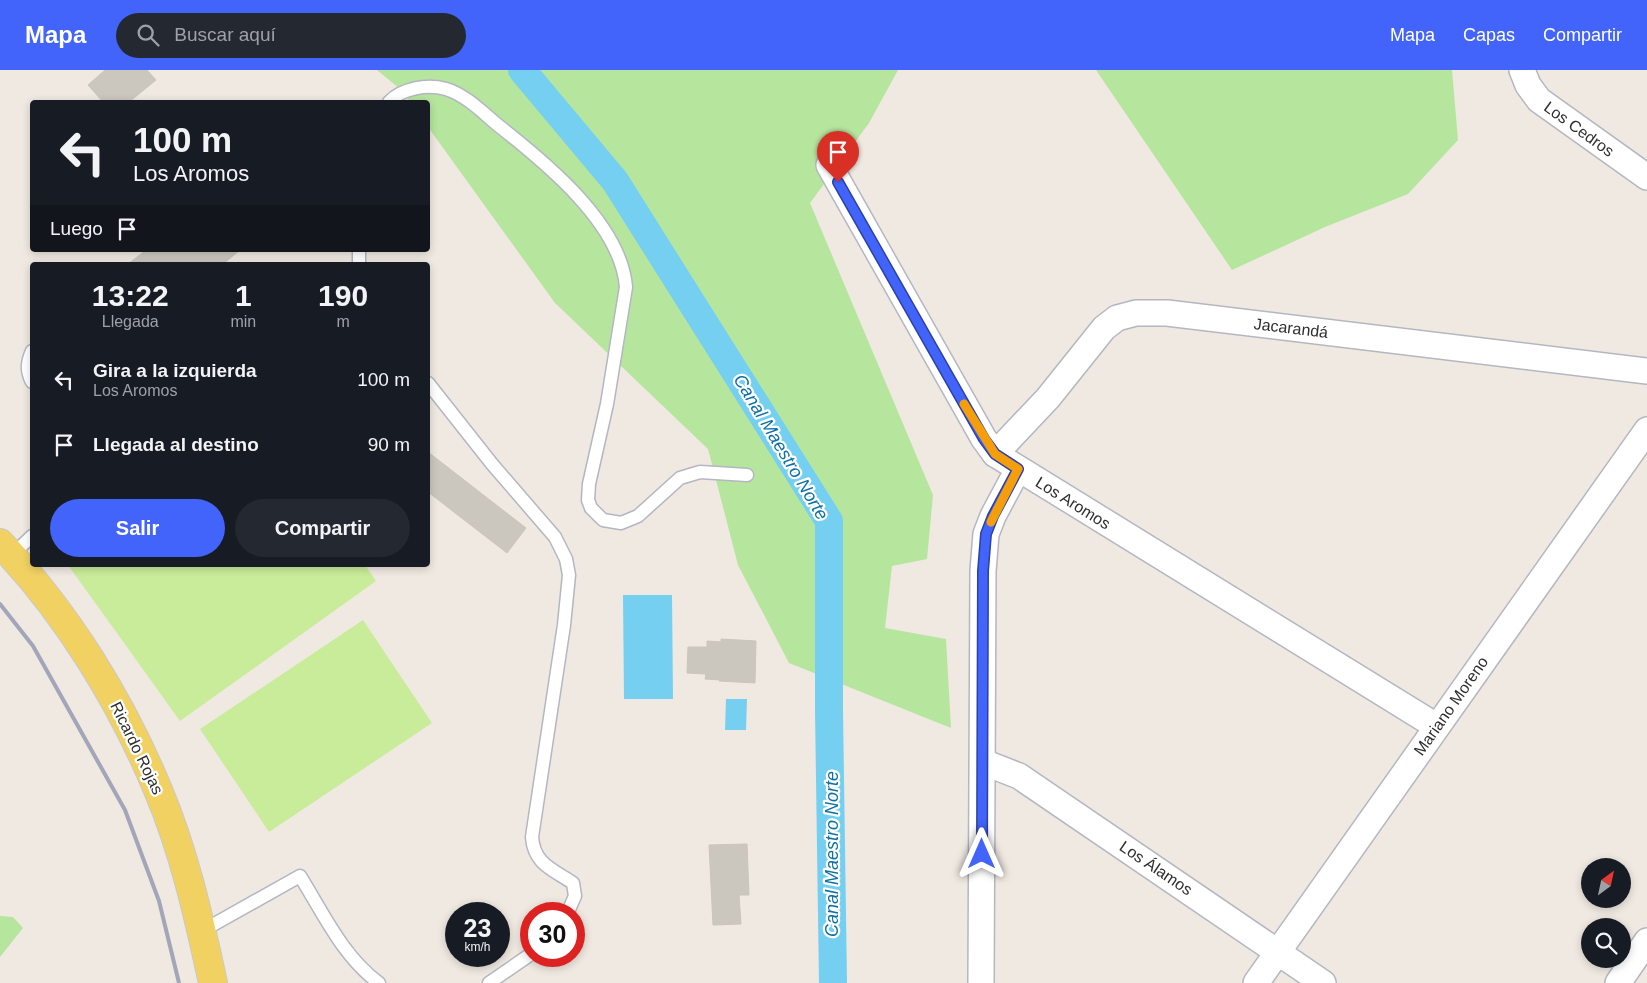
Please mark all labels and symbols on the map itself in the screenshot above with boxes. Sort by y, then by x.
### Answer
street label: Los Cedros [1541,98,1617,160]
pin [817,131,859,182]
street label: Jacarandá [1253,315,1329,341]
water label: Canal Maestro Norte [730,371,832,523]
street label: Los Aromos [1033,473,1113,533]
street label: Mariano Moreno [1411,653,1491,759]
street label: Ricardo Rojas [107,699,167,797]
water label: Canal Maestro Norte [822,771,842,937]
position arrow [955,827,1007,879]
street label: Los Álamos [1117,837,1196,898]
north arrow [1581,858,1631,908]
speed limit sign: 30 [520,902,585,967]

